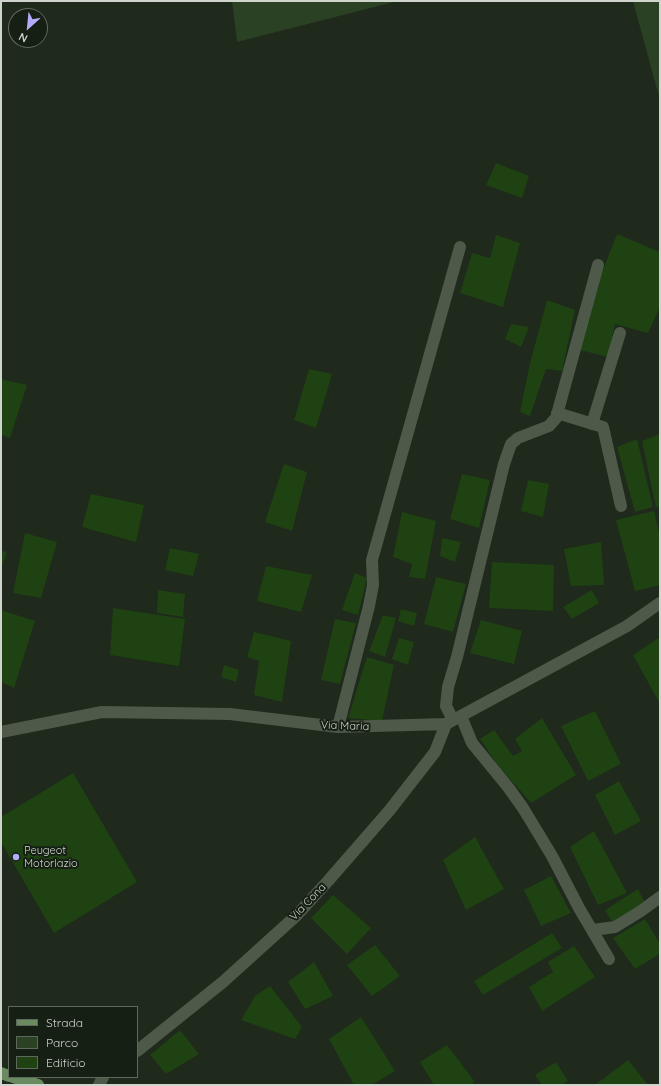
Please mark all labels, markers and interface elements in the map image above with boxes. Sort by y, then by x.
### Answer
north arrow [8,8,48,48]
text: N [16,30,30,46]
street label: Via Maria [321,719,369,733]
place label: Peugeot Motorlazio [24,844,78,870]
marker: Peugeot Motorlazio [11,852,21,862]
street label: Via Cona [287,881,329,923]
legend [8,1006,138,1078]
text: Strada [46,1015,83,1030]
text: Parco [46,1035,78,1050]
text: Edificio [46,1055,86,1070]

